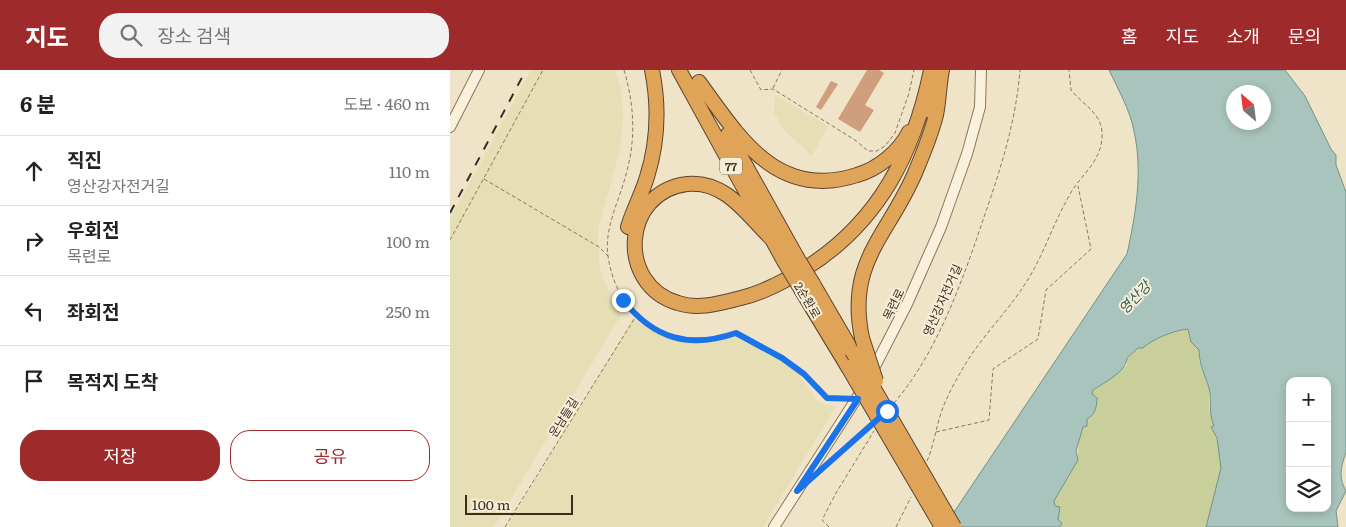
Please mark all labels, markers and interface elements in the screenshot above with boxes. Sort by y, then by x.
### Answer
search box [99,13,449,58]
text: 지도 [25,18,69,53]
icon: search [117,21,145,49]
text: 장소 검색 [157,21,231,49]
text: 홈 [1121,22,1138,49]
text: 지도 [1166,22,1199,49]
text: 소개 [1227,22,1260,49]
text: 문의 [1288,22,1321,49]
north arrow [1226,85,1271,130]
text: 6 분 [20,87,56,118]
text: 도보 · 460 m [343,91,430,115]
text: 직진 [67,145,102,173]
icon: ahead [20,157,48,185]
road number: 77 [720,158,742,174]
text: 110 m [389,159,430,183]
text: 영산강자전거길 [67,173,170,197]
text: 우회전 [67,215,119,243]
icon: right [20,227,48,255]
text: 100 m [386,229,430,253]
text: 목련로 [67,243,111,267]
street label: 영산강자전거길 [918,261,966,339]
water label: 영산강 [1113,275,1156,318]
street label: 2순환로 [790,279,826,321]
street label: 목련로 [878,285,908,323]
route end [612,289,635,312]
icon: left [20,297,48,325]
text: 좌회전 [67,297,119,325]
text: 250 m [386,299,430,323]
icon: arrive [20,367,48,395]
text: 목적지 도착 [67,367,158,395]
map controls [1286,377,1331,512]
button: + [1286,377,1331,422]
street label: 운남들길 [544,394,582,440]
route start [876,400,899,423]
button: − [1286,422,1331,467]
button: 저장 [20,430,220,481]
button: 공유 [230,430,430,481]
button: layers [1286,467,1331,512]
scale bar [465,492,572,515]
text: 100 m [472,494,510,514]

